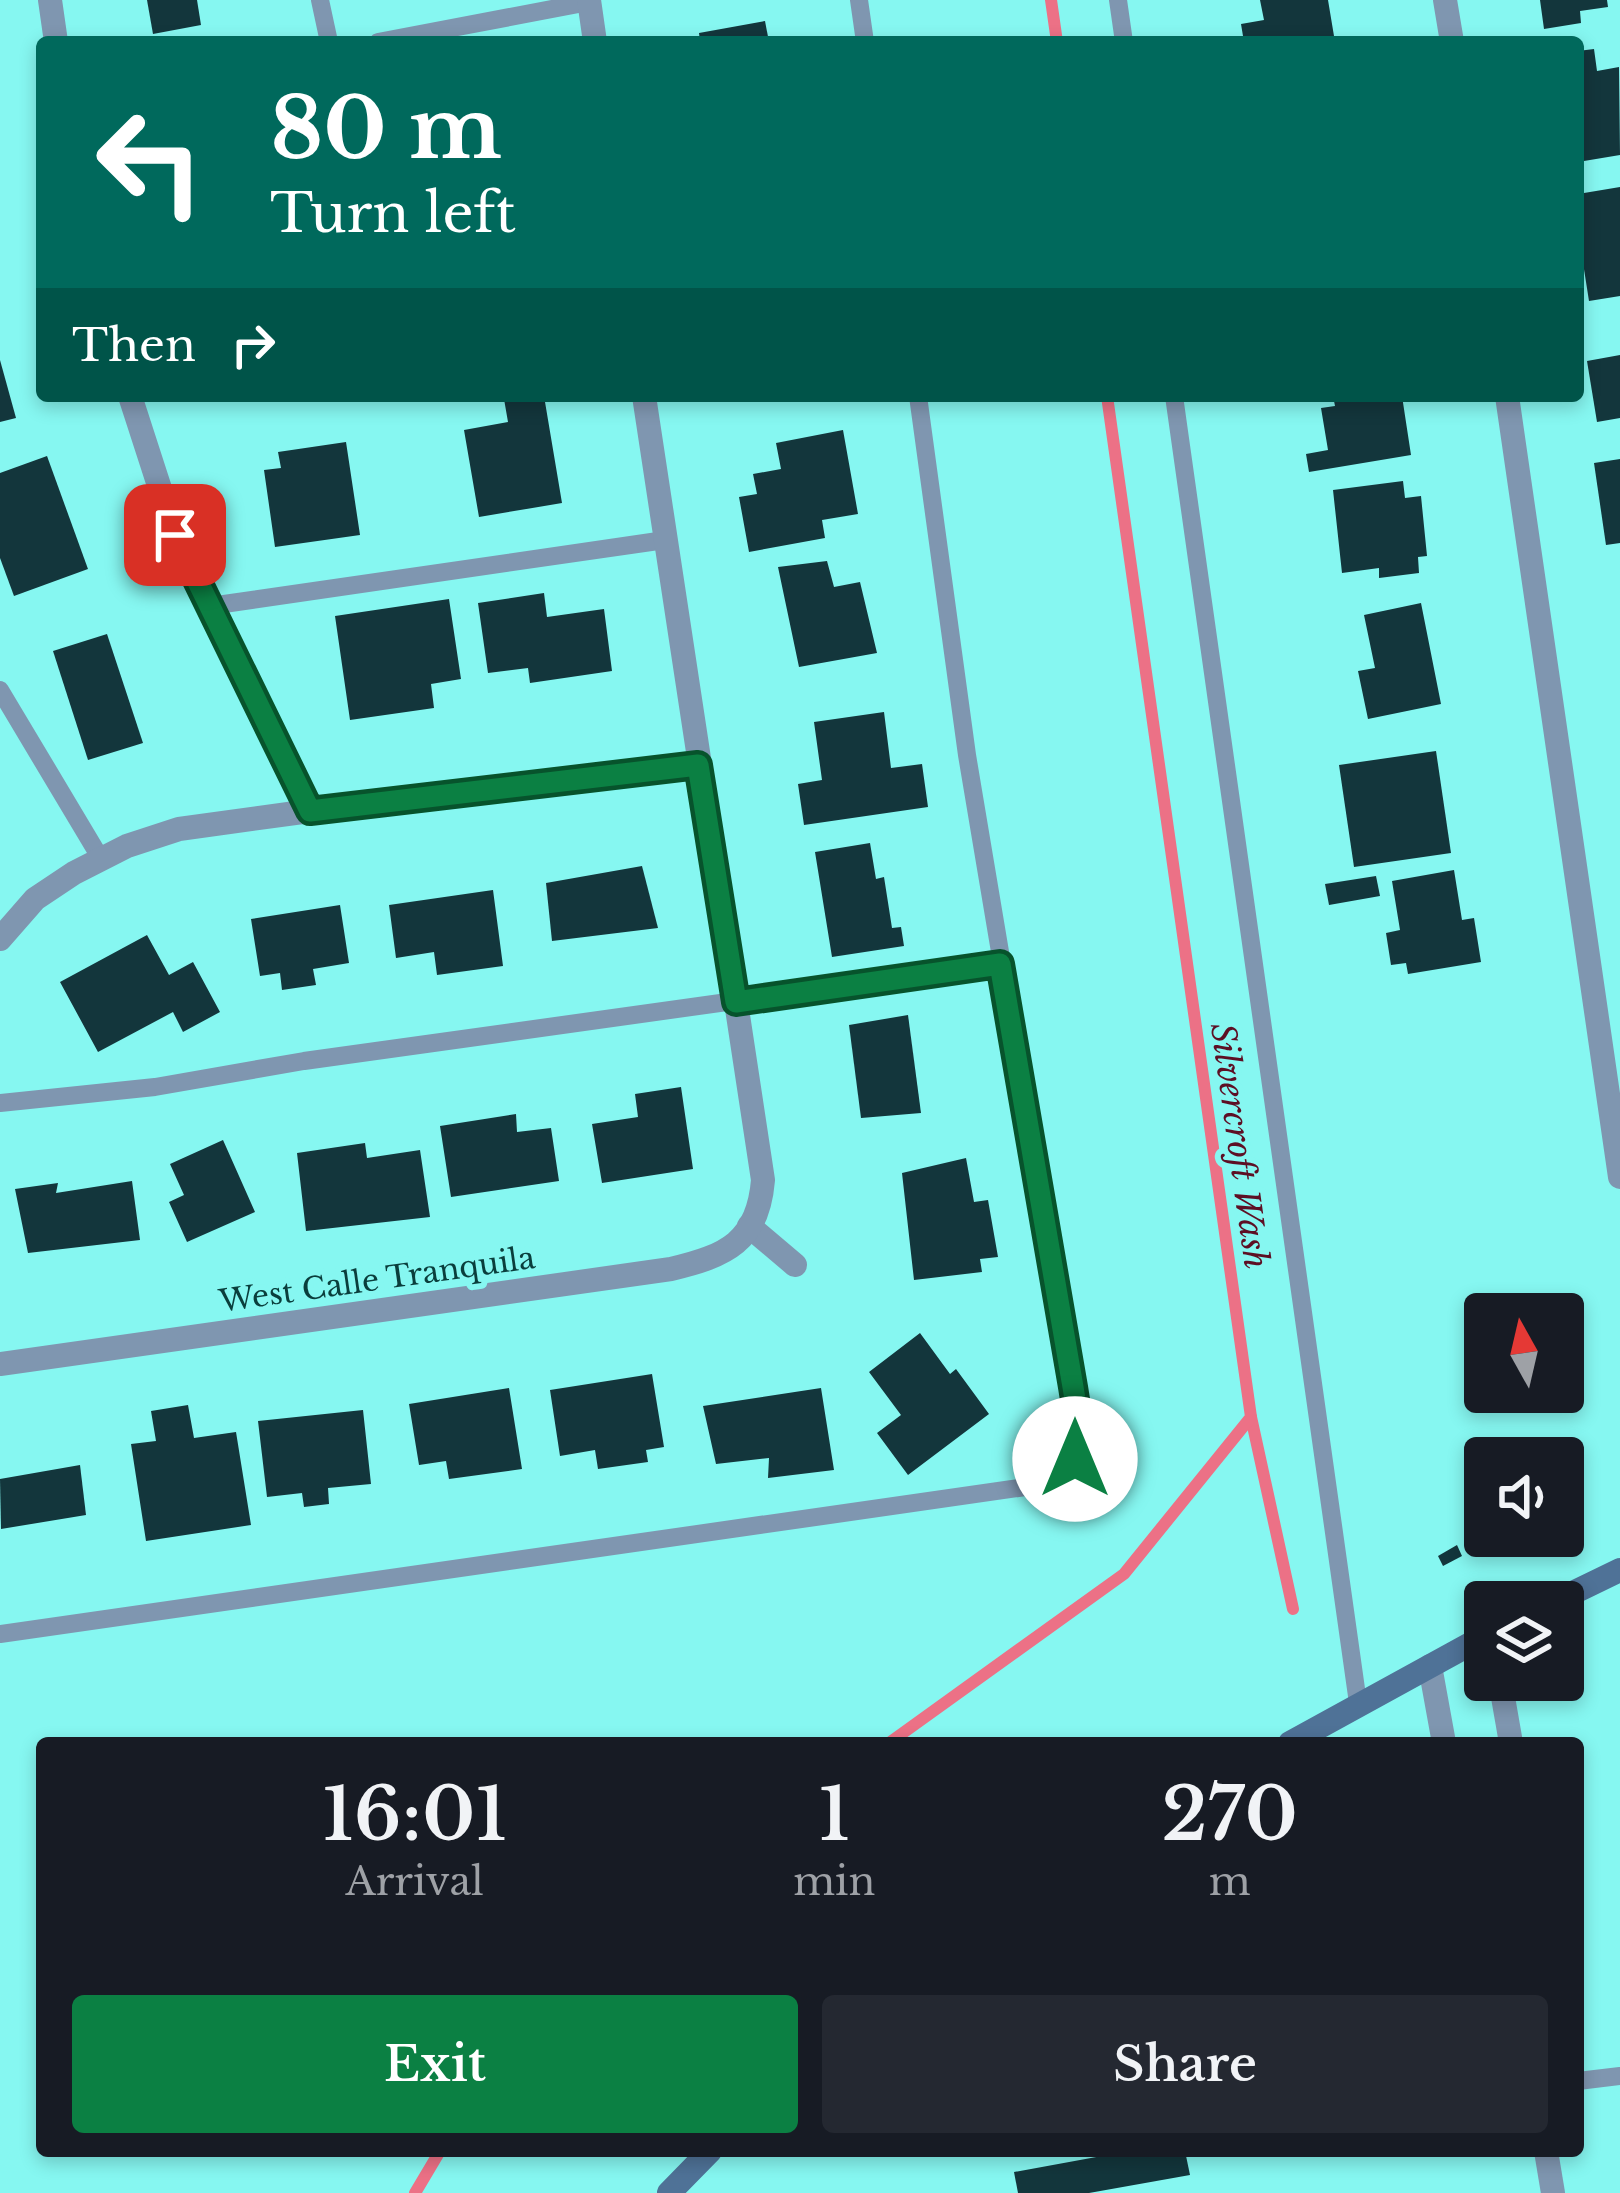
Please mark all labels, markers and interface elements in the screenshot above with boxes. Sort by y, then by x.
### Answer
text: 80 m [270,77,502,181]
icon: left [72,84,228,240]
text: Turn left [270,180,516,247]
icon: right [220,312,286,378]
text: Then [72,317,196,373]
pin [124,484,226,586]
icon: arrive [142,502,208,568]
water label: Silvercroft Wash [1202,1020,1277,1272]
street label: West Calle Tranquila [216,1239,538,1320]
north arrow [1464,1293,1584,1413]
map controls [1464,1293,1584,1701]
position arrow [1012,1396,1138,1522]
button: sound [1464,1437,1584,1557]
button: layers [1464,1581,1584,1701]
text: 16:01 [322,1770,507,1859]
text: 1 [818,1770,850,1859]
text: 270 [1161,1770,1298,1859]
text: Arrival [346,1857,484,1906]
text: min [793,1857,875,1906]
text: m [1209,1857,1251,1906]
button: Exit [72,1995,798,2133]
button: Share [822,1995,1548,2133]

